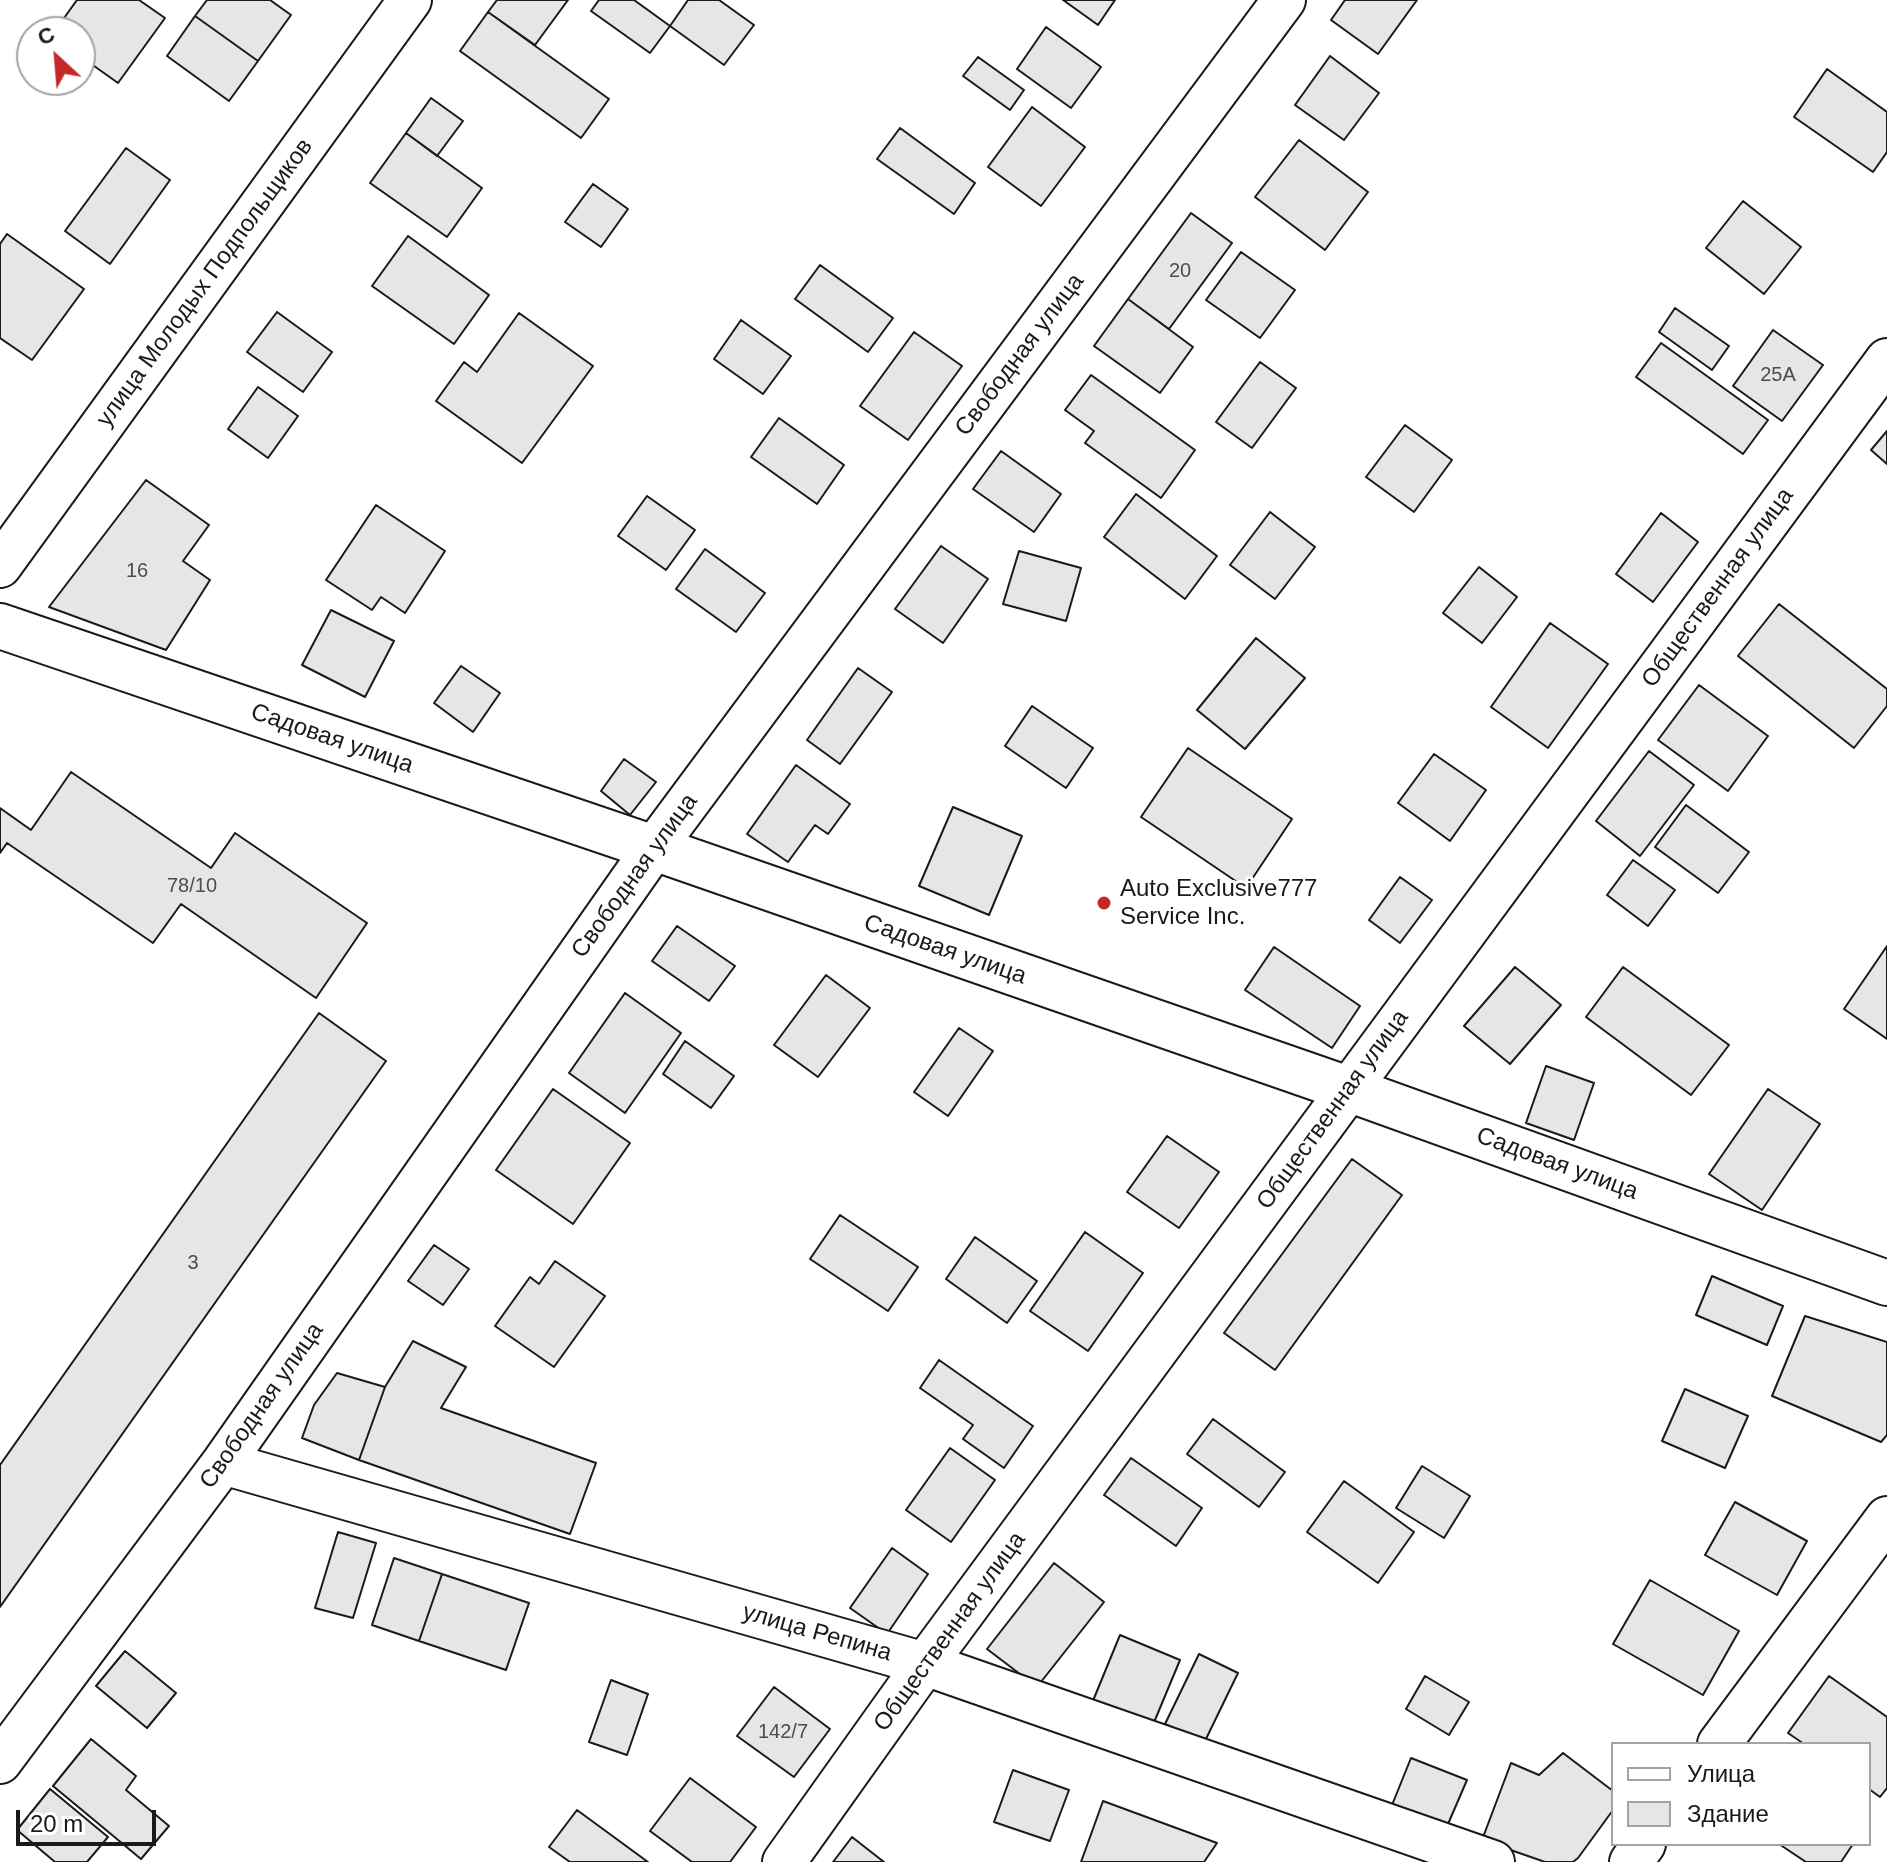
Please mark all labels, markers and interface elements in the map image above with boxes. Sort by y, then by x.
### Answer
north arrow [16,16,96,96]
text: С [34,21,59,50]
street label: улица Молодых Подпольщиков [91,133,319,433]
house number: 20 [1169,259,1191,283]
street label: Свободная улица [950,268,1090,442]
house number: 25А [1760,363,1796,387]
street label: Общественная улица [1636,483,1800,693]
house number: 16 [126,559,148,583]
street label: Садовая улица [247,698,417,780]
street label: Свободная улица [566,788,704,964]
house number: 78/10 [167,874,217,898]
place label: Auto Exclusive777 Service Inc. [1120,875,1317,931]
marker: Auto Exclusive777 Service Inc. [1095,894,1113,912]
street label: Садовая улица [860,909,1030,991]
street label: Общественная улица [1251,1005,1415,1215]
street label: Садовая улица [1472,1121,1642,1207]
house number: 3 [187,1251,199,1275]
street label: Свободная улица [194,1317,330,1495]
street label: Общественная улица [868,1527,1032,1737]
street label: улица Репина [739,1598,895,1668]
house number: 142/7 [758,1720,808,1744]
legend [1611,1742,1871,1846]
text: Улица [1687,1760,1755,1787]
scale bar [20,1794,160,1844]
text: Здание [1687,1800,1769,1827]
text: 20 m [30,1810,83,1837]

